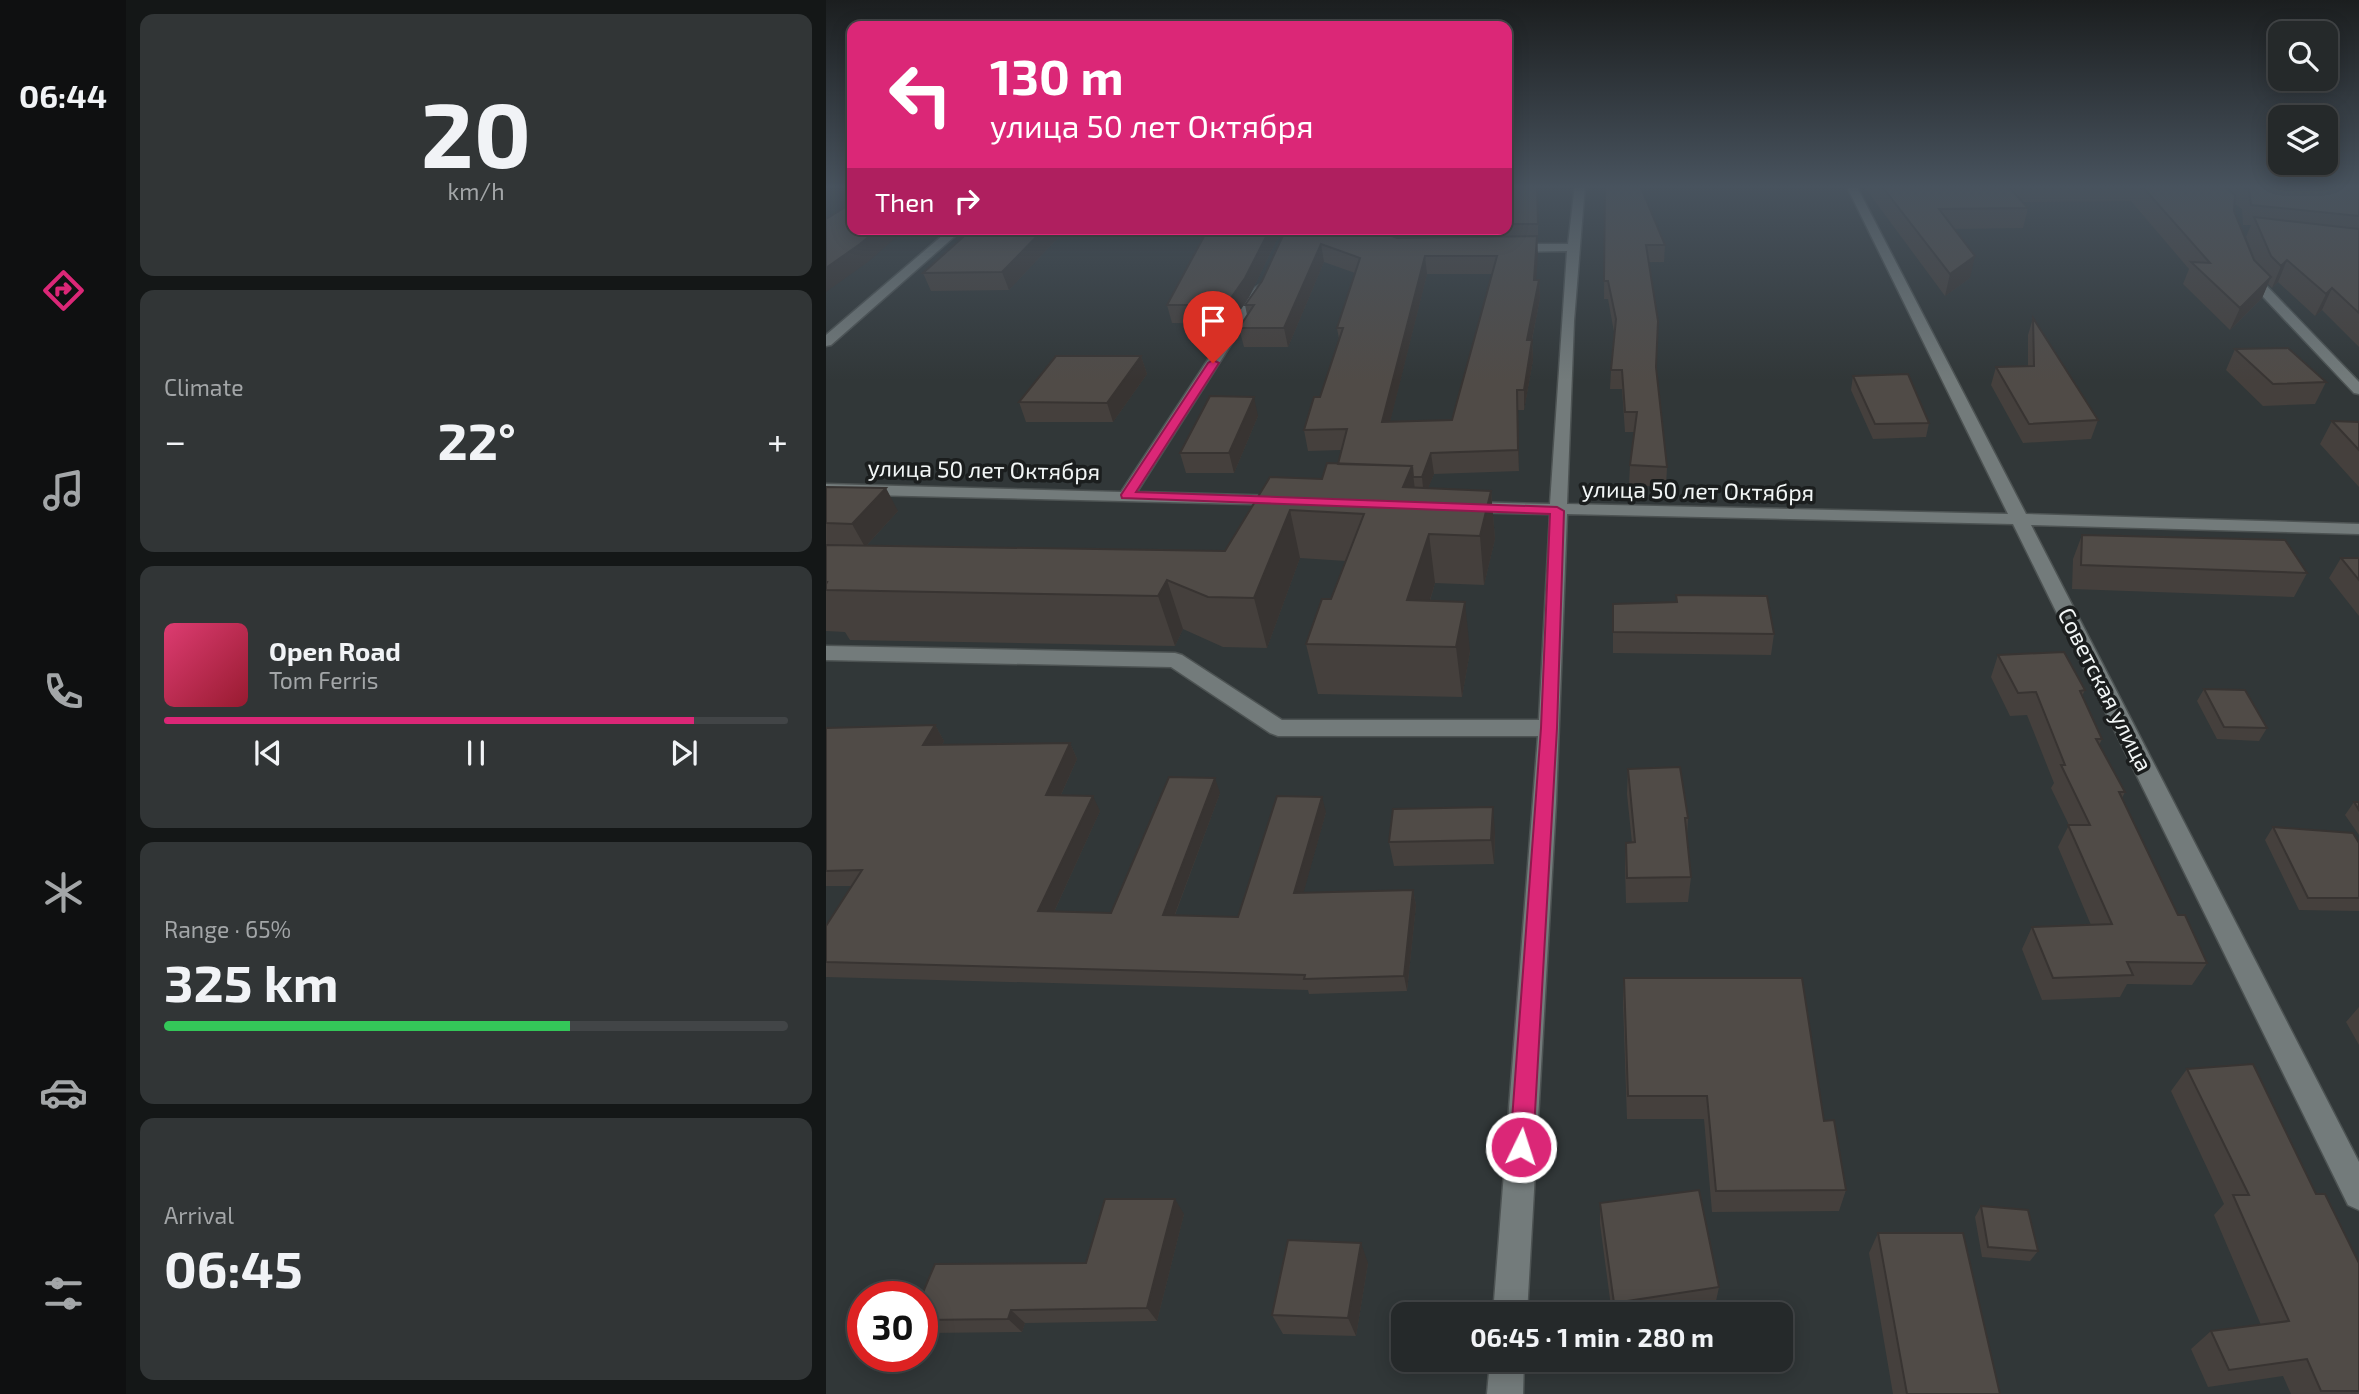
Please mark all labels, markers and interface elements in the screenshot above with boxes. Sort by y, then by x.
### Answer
map controls [2268,21,2338,175]
button: search [2268,21,2338,91]
text: 130 m [990,46,1124,105]
icon: left [875,49,966,140]
text: 06:44 [19,76,107,114]
text: 20 [421,77,531,186]
button: layers [2268,105,2338,175]
text: улица 50 лет Октября [990,106,1314,144]
text: km/h [447,177,505,205]
icon: right [948,182,986,220]
text: Then [875,186,934,217]
icon: directions [39,266,88,315]
pin [1183,291,1243,363]
icon: arrive [1194,302,1232,340]
text: Climate [164,373,244,401]
text: 22° [437,408,516,470]
text: − [164,417,186,463]
text: + [767,417,788,463]
street label: улица 50 лет Октября [867,453,1100,486]
icon: music [39,466,88,515]
street label: улица 50 лет Октября [1581,474,1814,507]
street label: Советская улица [2052,602,2159,776]
text: Open Road [269,635,401,666]
text: Tom Ferris [269,666,378,694]
icon: phone [39,667,88,716]
icon: previous [249,734,287,772]
icon: pause [457,734,495,772]
icon: next [665,734,703,772]
icon: climate [39,868,88,917]
text: Range · 65% [164,915,291,943]
text: 325 km [164,950,339,1012]
icon: car [39,1068,88,1117]
position arrow [1484,1110,1558,1184]
text: Arrival [164,1201,234,1229]
text: 06:45 [164,1236,303,1298]
icon: filters [39,1269,88,1318]
speed limit sign: 30 [847,1281,938,1372]
text: 06:45 · 1 min · 280 m [1470,1321,1714,1352]

